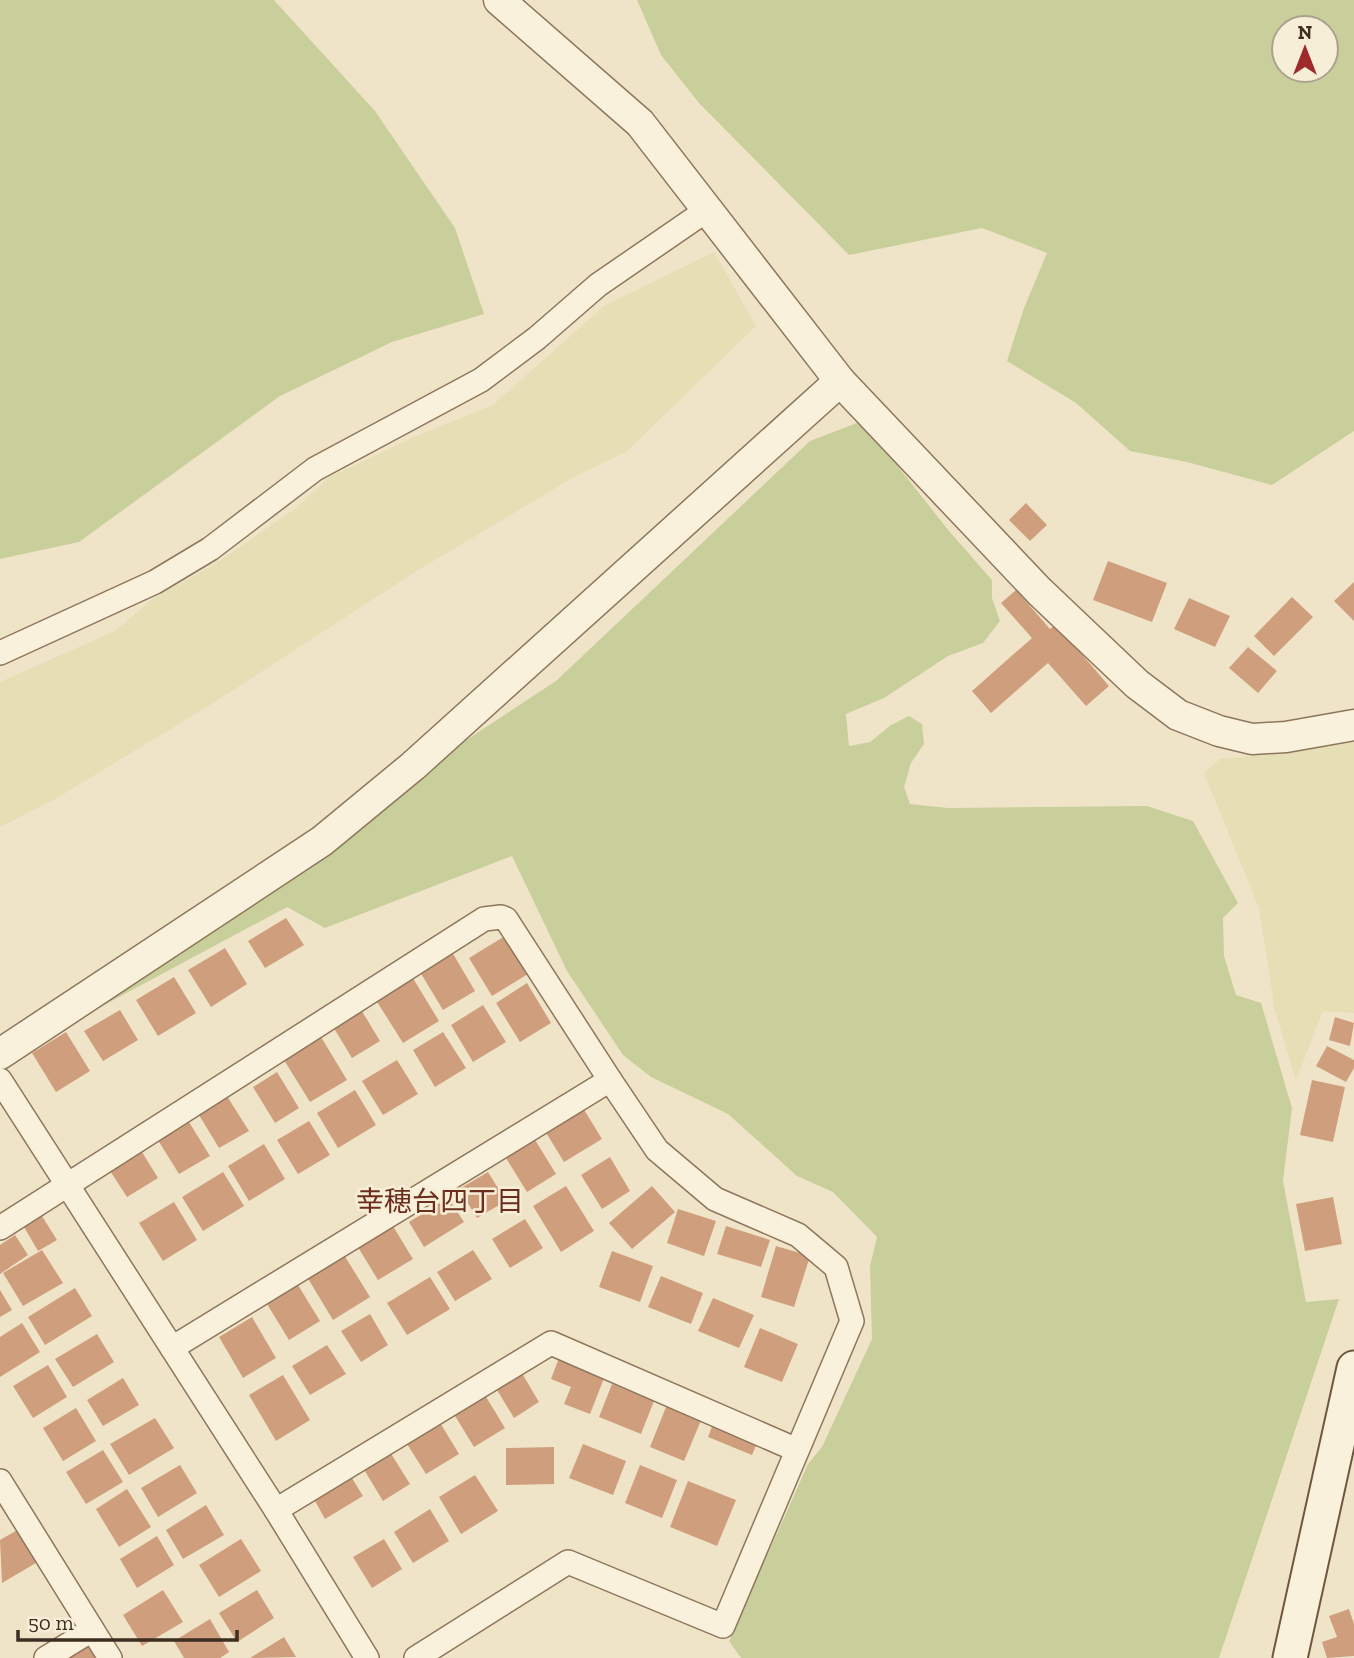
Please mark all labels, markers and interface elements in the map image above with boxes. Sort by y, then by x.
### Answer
north arrow [1270,14,1340,84]
text: N [1298,21,1312,44]
district label: 幸穂台四丁目 [356,1185,524,1218]
scale bar [18,1598,236,1642]
text: 50 m [28,1610,74,1635]

